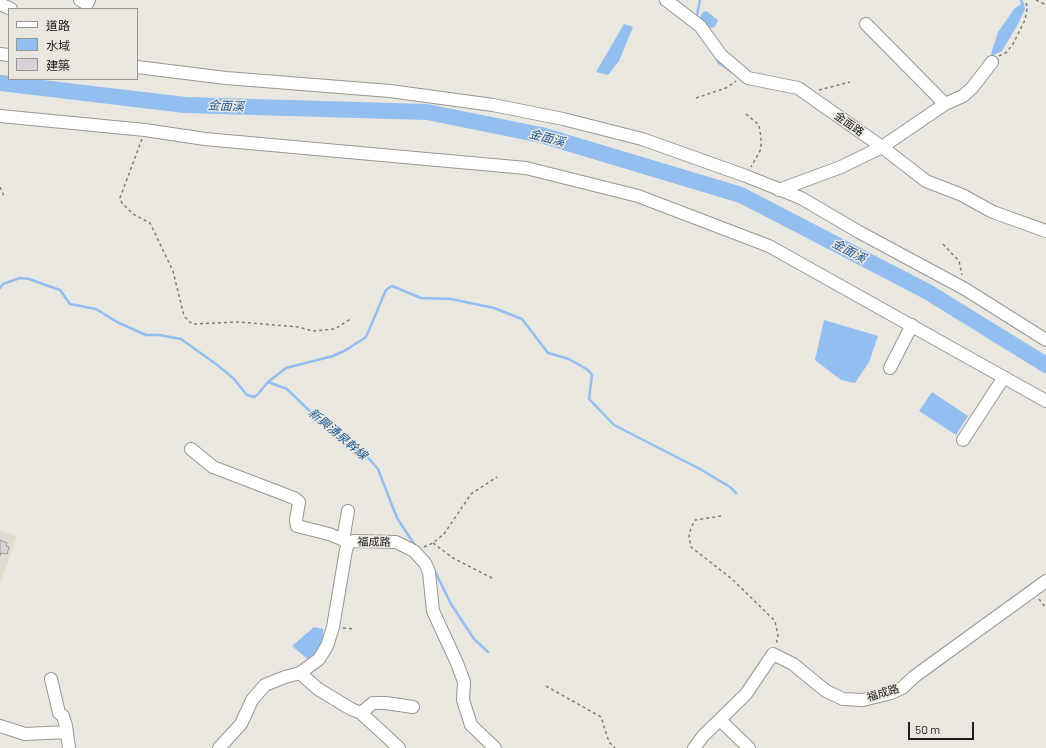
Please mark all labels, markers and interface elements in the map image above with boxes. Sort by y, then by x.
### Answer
legend [8,8,138,80]
text: 道路 [46,18,70,32]
text: 水域 [46,38,70,52]
text: 建築 [46,58,70,72]
water label: 金面溪 [208,98,244,114]
street label: 金面路 [832,109,866,139]
water label: 金面溪 [528,126,566,150]
water label: 金面溪 [830,236,868,266]
water label: 新興湧泉幹線 [306,405,370,463]
street label: 福成路 [357,535,391,549]
street label: 福成路 [865,682,901,704]
scale bar [910,714,976,740]
text: 50 m [915,722,940,736]

